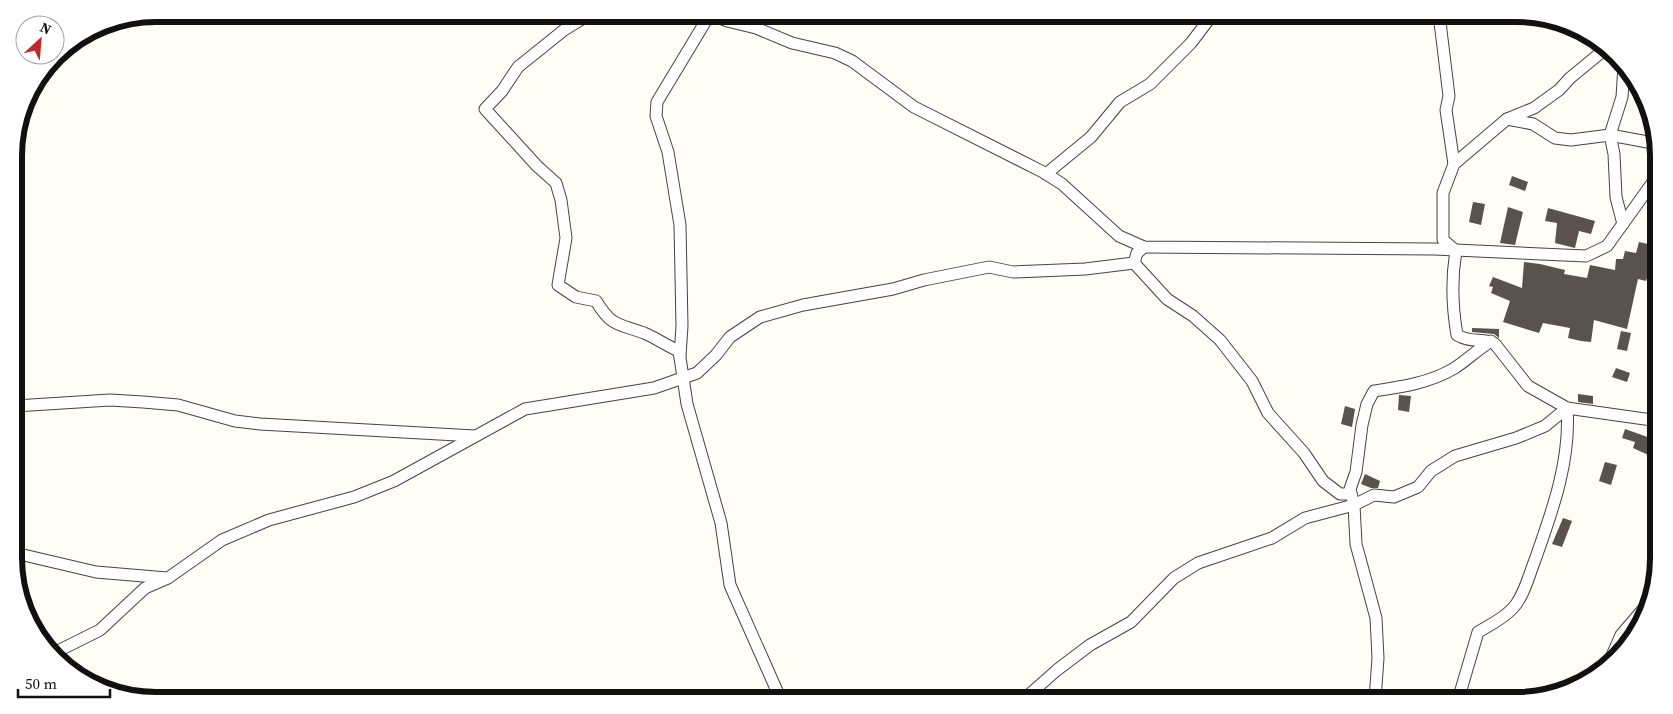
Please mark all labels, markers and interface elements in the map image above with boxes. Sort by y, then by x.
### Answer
north arrow [15,15,65,65]
text: N [37,17,55,40]
scale bar [18,666,110,698]
text: 50 m [25,673,57,694]

